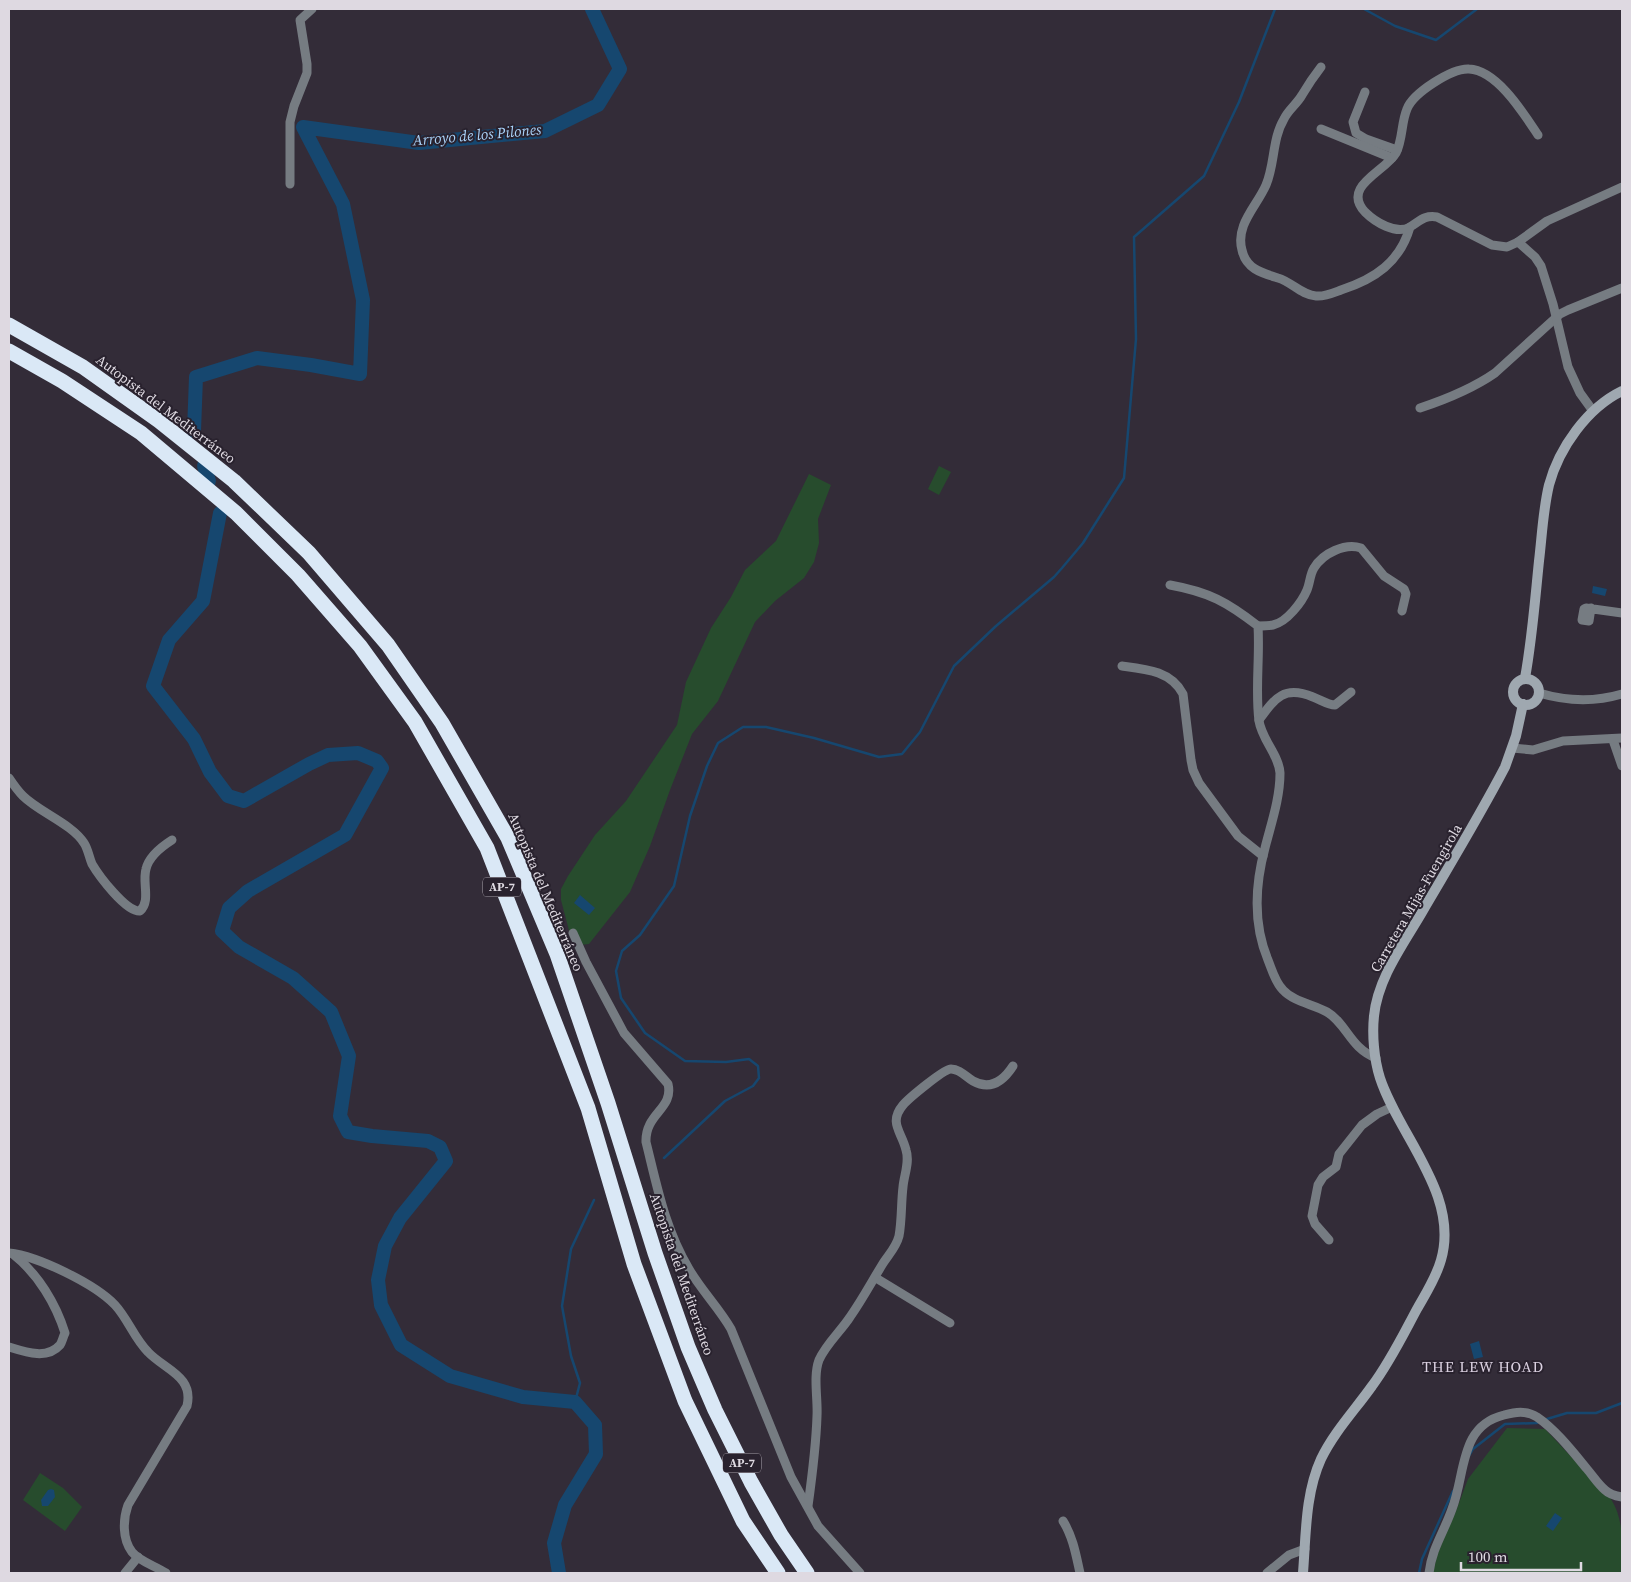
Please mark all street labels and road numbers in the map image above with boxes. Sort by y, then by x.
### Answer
street label: Autopista del Mediterráneo [92,350,240,468]
street label: Autopista del Mediterráneo [504,810,589,975]
street label: Carretera Mijas-Fuengirola [1365,819,1467,976]
road number: AP-7 [483,878,521,896]
street label: Autopista del Mediterráneo [645,1190,719,1358]
road number: AP-7 [723,1454,761,1472]

